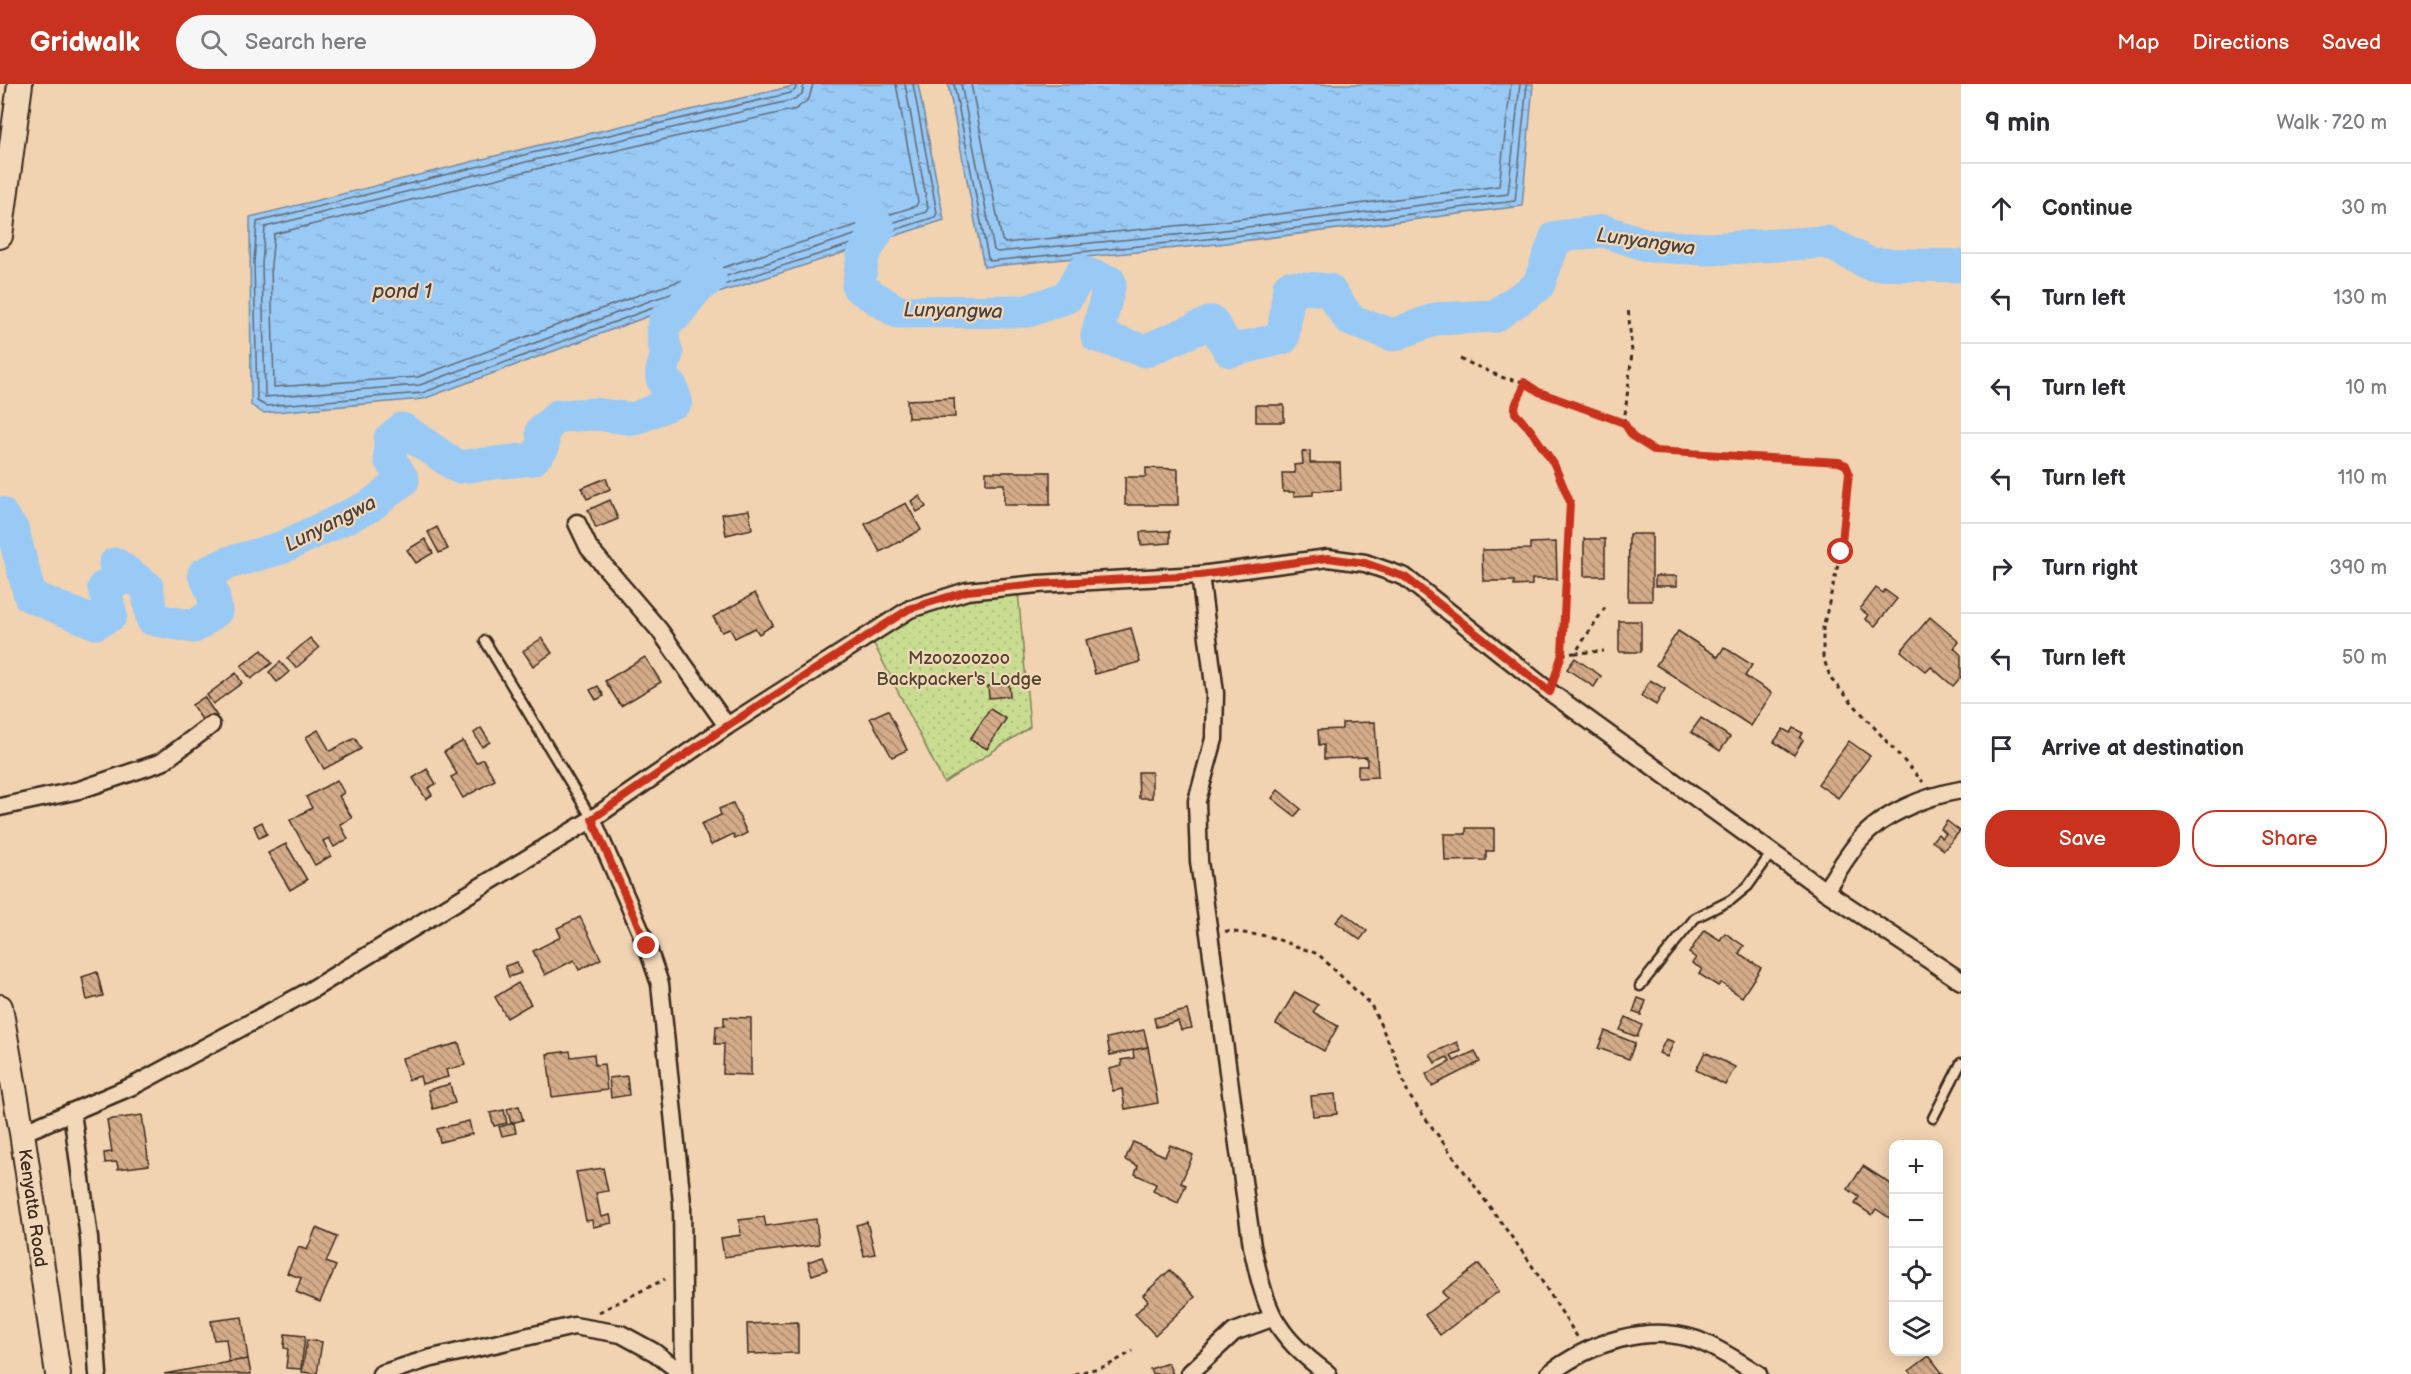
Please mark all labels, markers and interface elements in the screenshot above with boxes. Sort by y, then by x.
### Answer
search box [176,15,596,69]
text: Gridwalk [30,26,140,59]
icon: search [197,26,230,59]
text: Search here [245,29,367,56]
text: Map [2117,30,2160,55]
text: Directions [2193,30,2289,55]
text: Saved [2322,30,2381,55]
text: 9 min [1985,108,2050,139]
text: Walk · 720 m [2276,111,2387,135]
icon: ahead [1985,192,2018,225]
text: Continue [2042,195,2132,222]
text: 30 m [2341,196,2387,220]
water label: Lunyangwa [1595,223,1697,261]
water label: pond 1 [372,280,432,304]
icon: left [1985,282,2018,315]
text: Turn left [2042,285,2126,312]
text: 130 m [2333,286,2387,310]
water label: Lunyangwa [903,298,1003,324]
icon: left [1985,372,2018,405]
text: Turn left [2042,375,2126,402]
text: 10 m [2346,376,2387,400]
icon: left [1985,462,2018,495]
text: Turn left [2042,465,2126,492]
text: 110 m [2338,466,2387,490]
water label: Lunyangwa [281,491,380,557]
route start [1827,538,1853,564]
icon: right [1985,552,2018,585]
text: Turn right [2042,555,2138,582]
text: 390 m [2329,556,2387,580]
icon: left [1985,642,2018,675]
text: Turn left [2042,645,2126,672]
text: 50 m [2342,646,2387,670]
park label: Mzoozoozoo Backpacker's Lodge [876,648,1042,690]
icon: arrive [1985,732,2018,765]
text: Arrive at destination [2042,735,2244,762]
button: Save [1985,810,2180,867]
button: Share [2192,810,2387,867]
route end [633,932,659,958]
map controls [1889,1140,1943,1356]
button: + [1889,1140,1943,1194]
street label: Kenyatta Road [14,1148,51,1269]
button: − [1889,1194,1943,1248]
button: locate [1889,1248,1943,1302]
button: layers [1889,1302,1943,1356]

